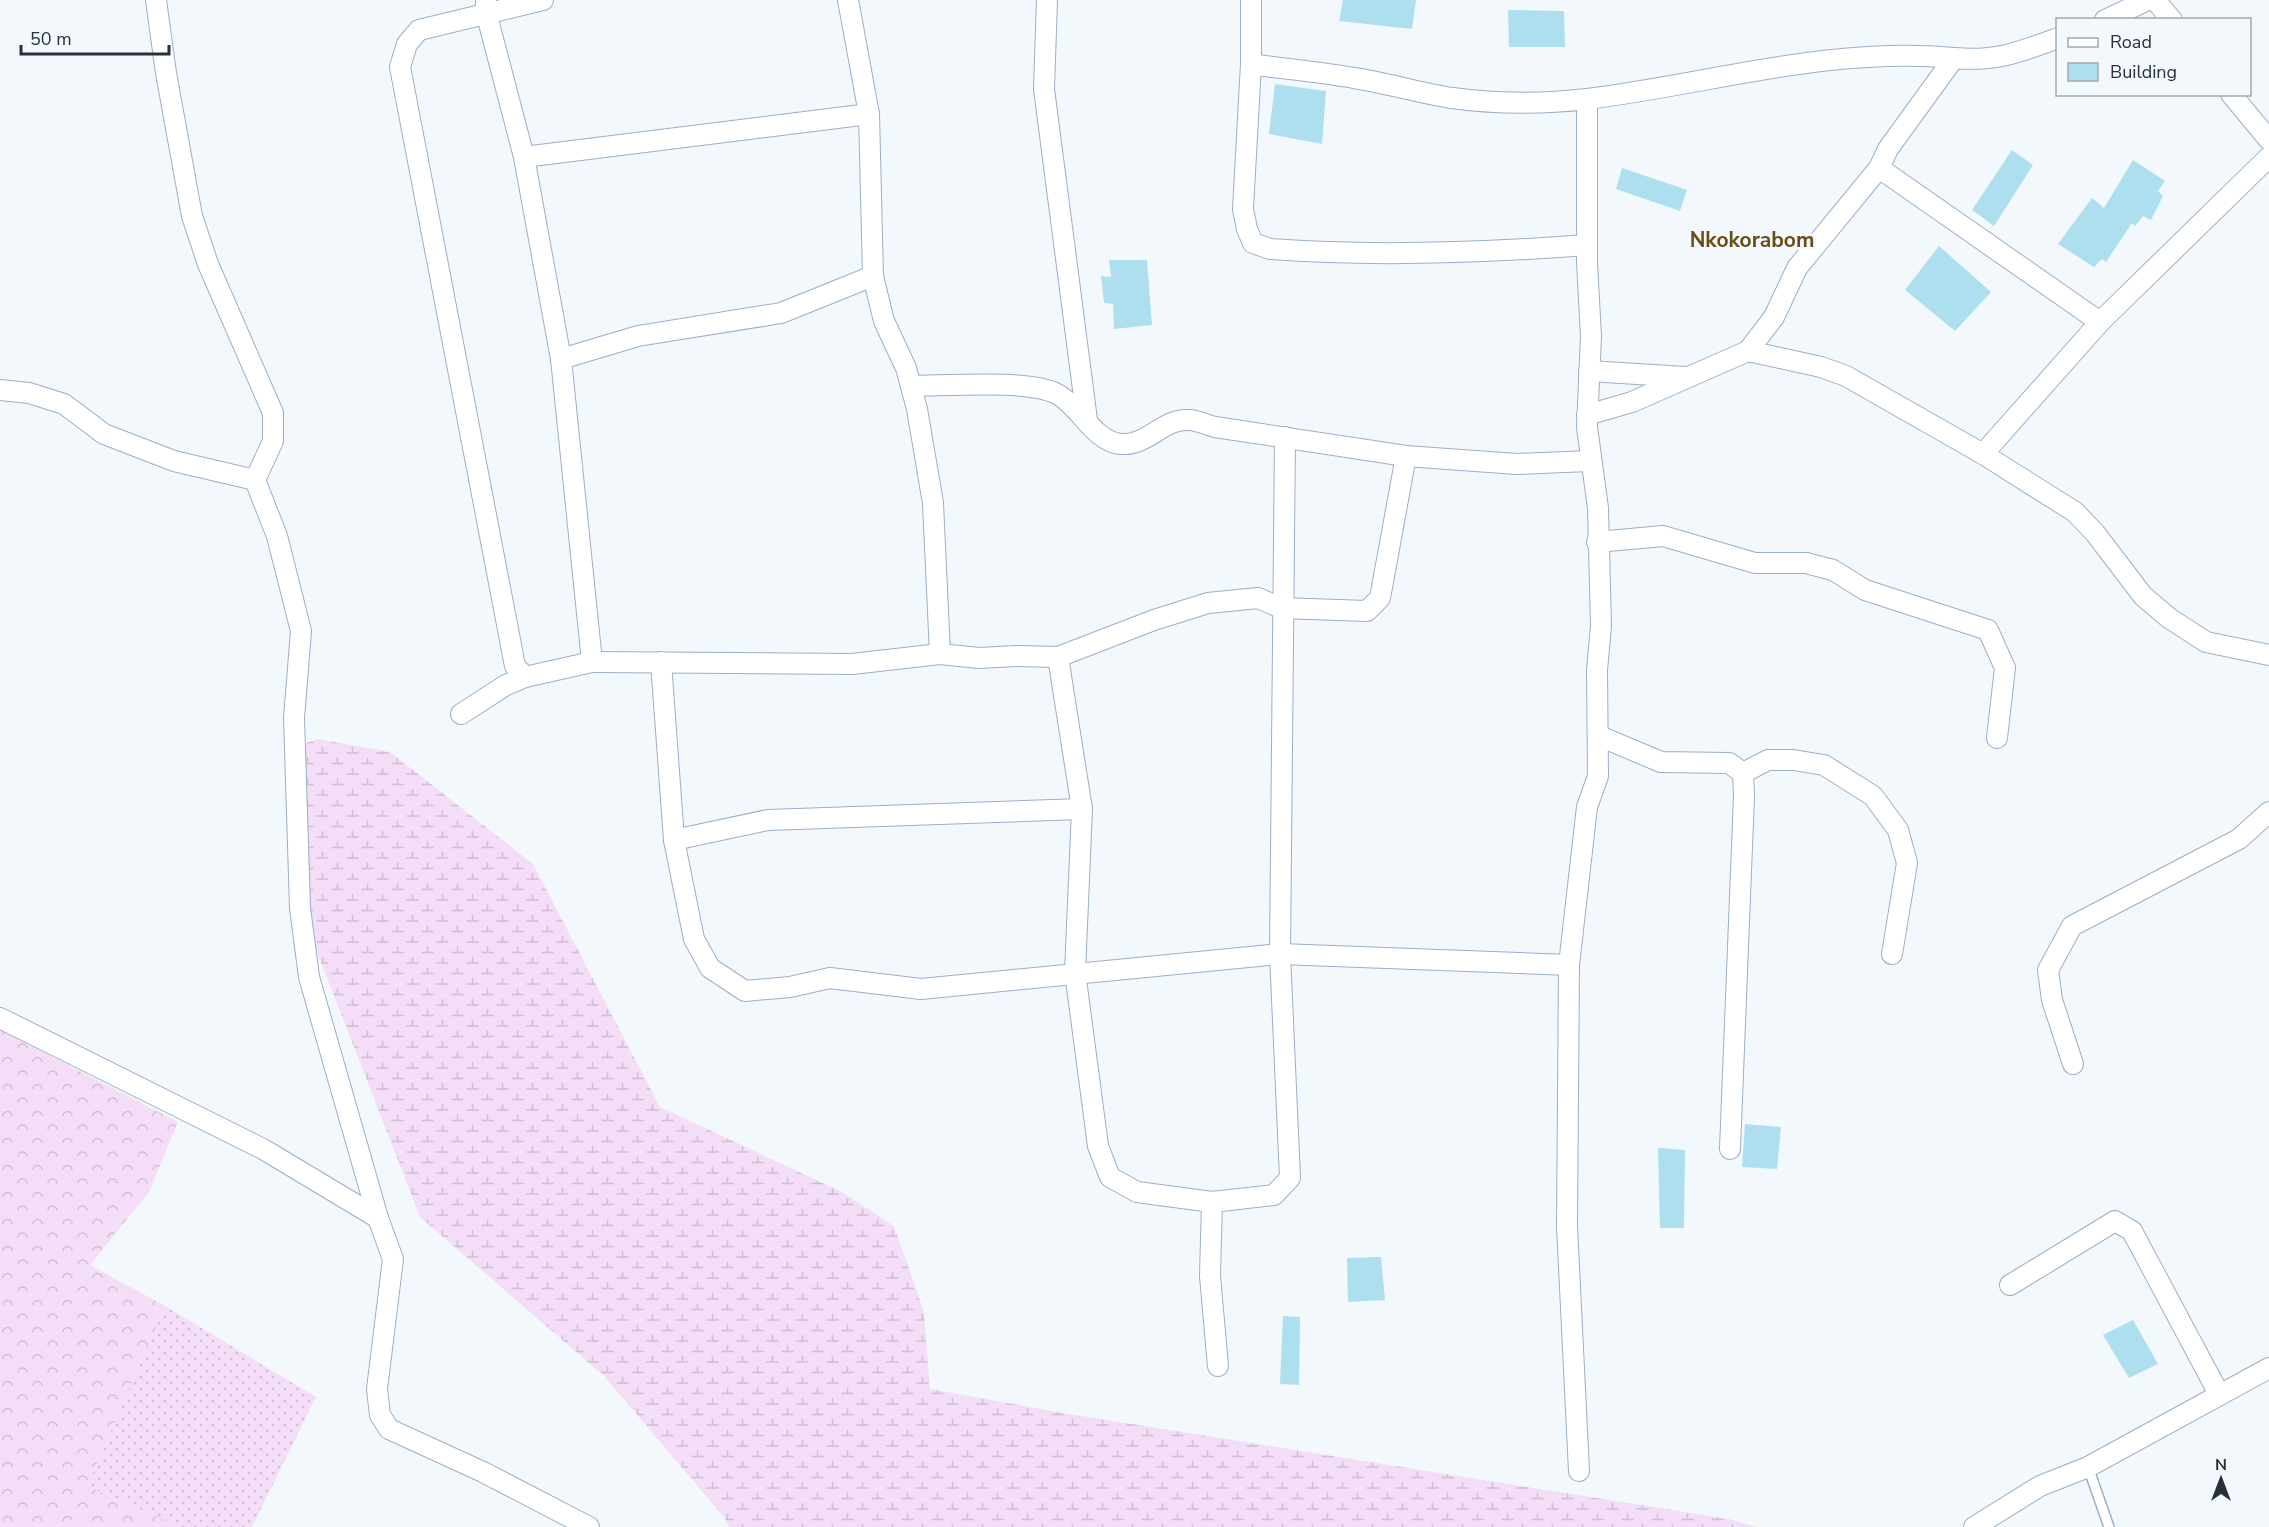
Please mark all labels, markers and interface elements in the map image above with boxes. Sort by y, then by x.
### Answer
scale bar [21,18,170,56]
legend [2056,18,2251,96]
text: 50 m [30,27,72,51]
text: Road [2110,30,2152,54]
text: Building [2110,60,2177,84]
district label: Nkokorabom [1690,226,1814,254]
north arrow [2191,1449,2251,1509]
text: N [2215,1454,2227,1476]

